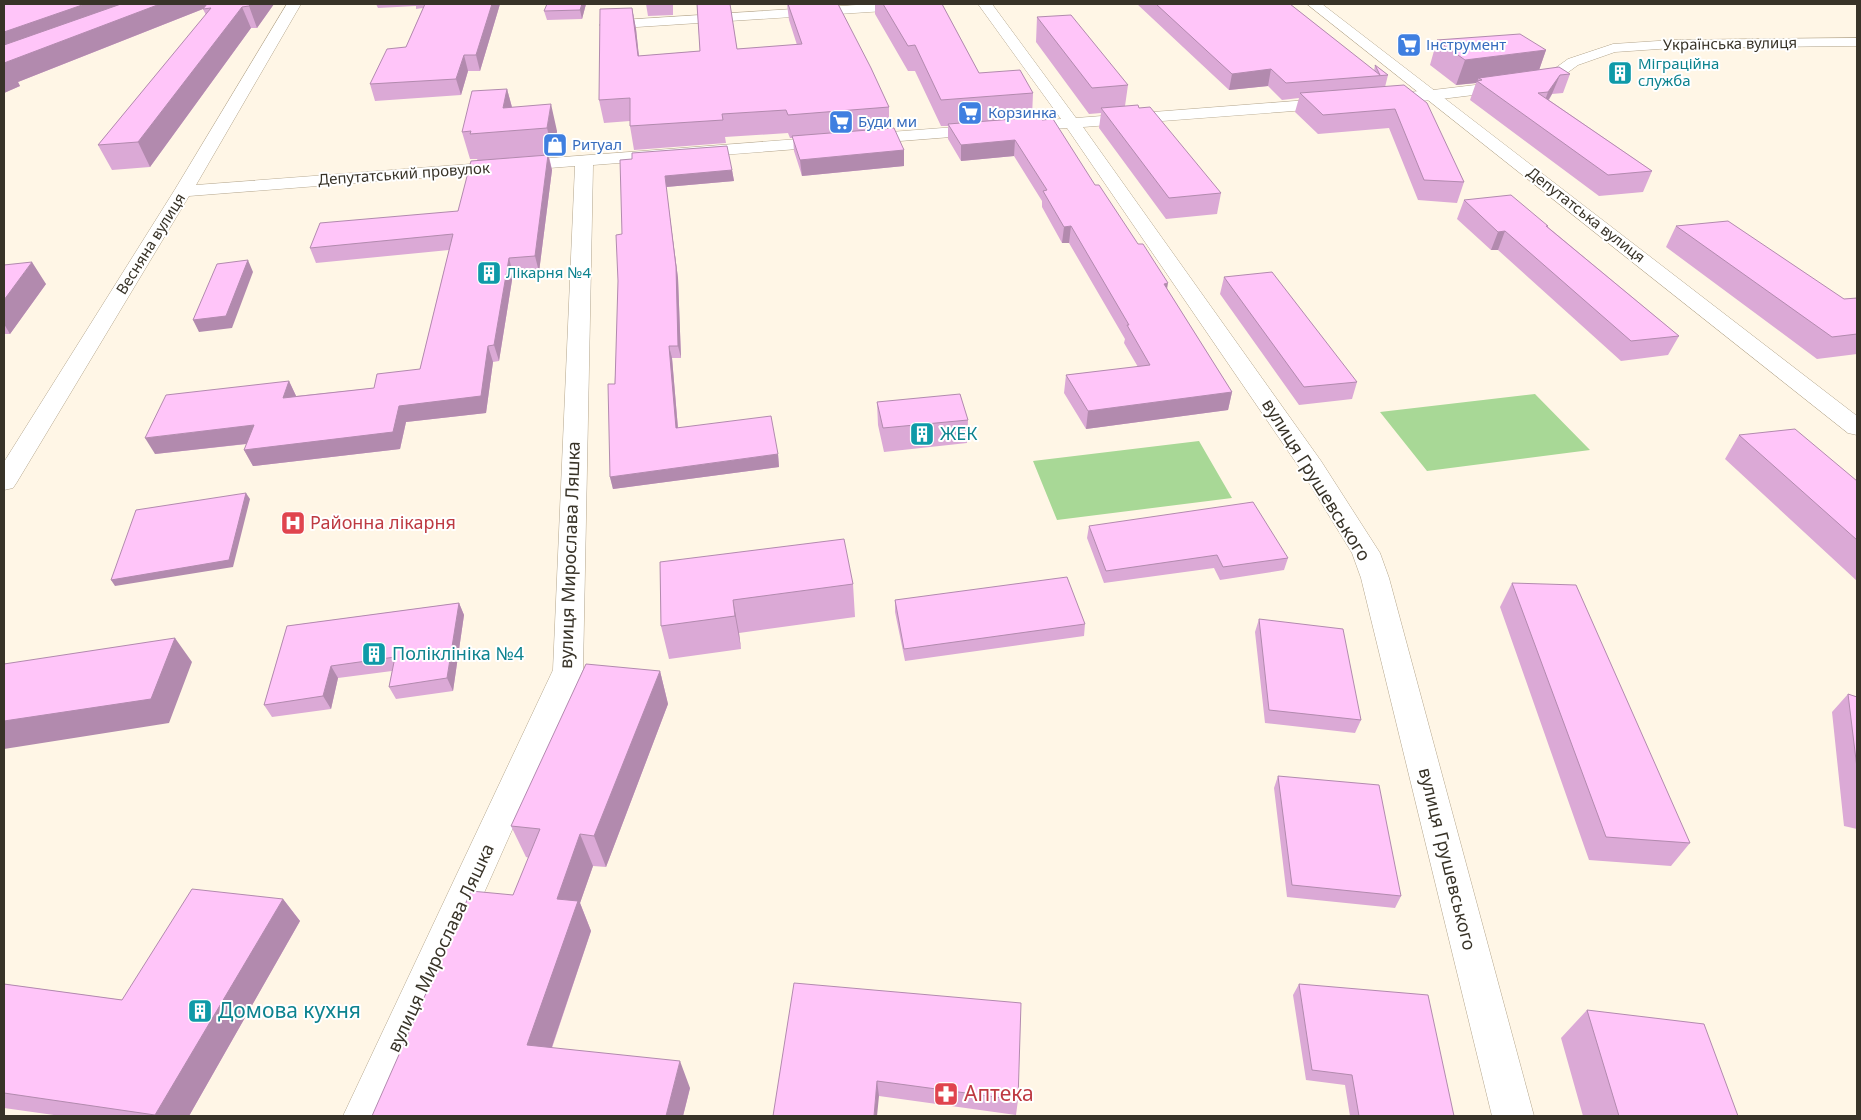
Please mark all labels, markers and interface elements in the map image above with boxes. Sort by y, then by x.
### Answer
supermarket icon: Інструмент [1396,32,1422,58]
street label: Українська вулиця [1663,32,1797,54]
place label: Інструмент [1426,34,1506,54]
place label: Міграційна служба [1638,53,1719,90]
building icon: Міграційна служба [1607,60,1633,86]
supermarket icon: Корзинка [957,100,983,126]
place label: Корзинка [988,102,1057,122]
supermarket icon: Буди ми [828,109,854,135]
place label: Буди ми [858,111,917,131]
shop icon: Ритуал [542,132,568,158]
place label: Ритуал [572,134,622,154]
street label: Депутатський провулок [317,157,490,189]
street label: Депутатська вулиця [1524,162,1650,267]
street label: Весняна вулиця [111,189,189,298]
building icon: Лікарня №4 [476,260,502,286]
place label: Лікарня №4 [506,262,592,282]
street label: вулиця Грушевського [1257,394,1377,565]
building icon: ЖЕК [909,421,935,447]
place label: ЖЕК [940,421,978,445]
street label: вулиця Мирослава Ляшка [553,441,585,669]
hospital icon: Районна лікарня [280,510,306,536]
place label: Районна лікарня [310,510,456,534]
building icon: Поліклініка №4 [361,641,387,667]
place label: Поліклініка №4 [392,641,524,665]
street label: вулиця Грушевського [1414,765,1482,953]
street label: вулиця Мирослава Ляшка [381,839,499,1056]
place label: Домова кухня [218,996,361,1024]
building icon: Домова кухня [187,998,213,1024]
place label: Аптека [964,1079,1034,1107]
pharmacy icon: Аптека [933,1081,959,1107]

